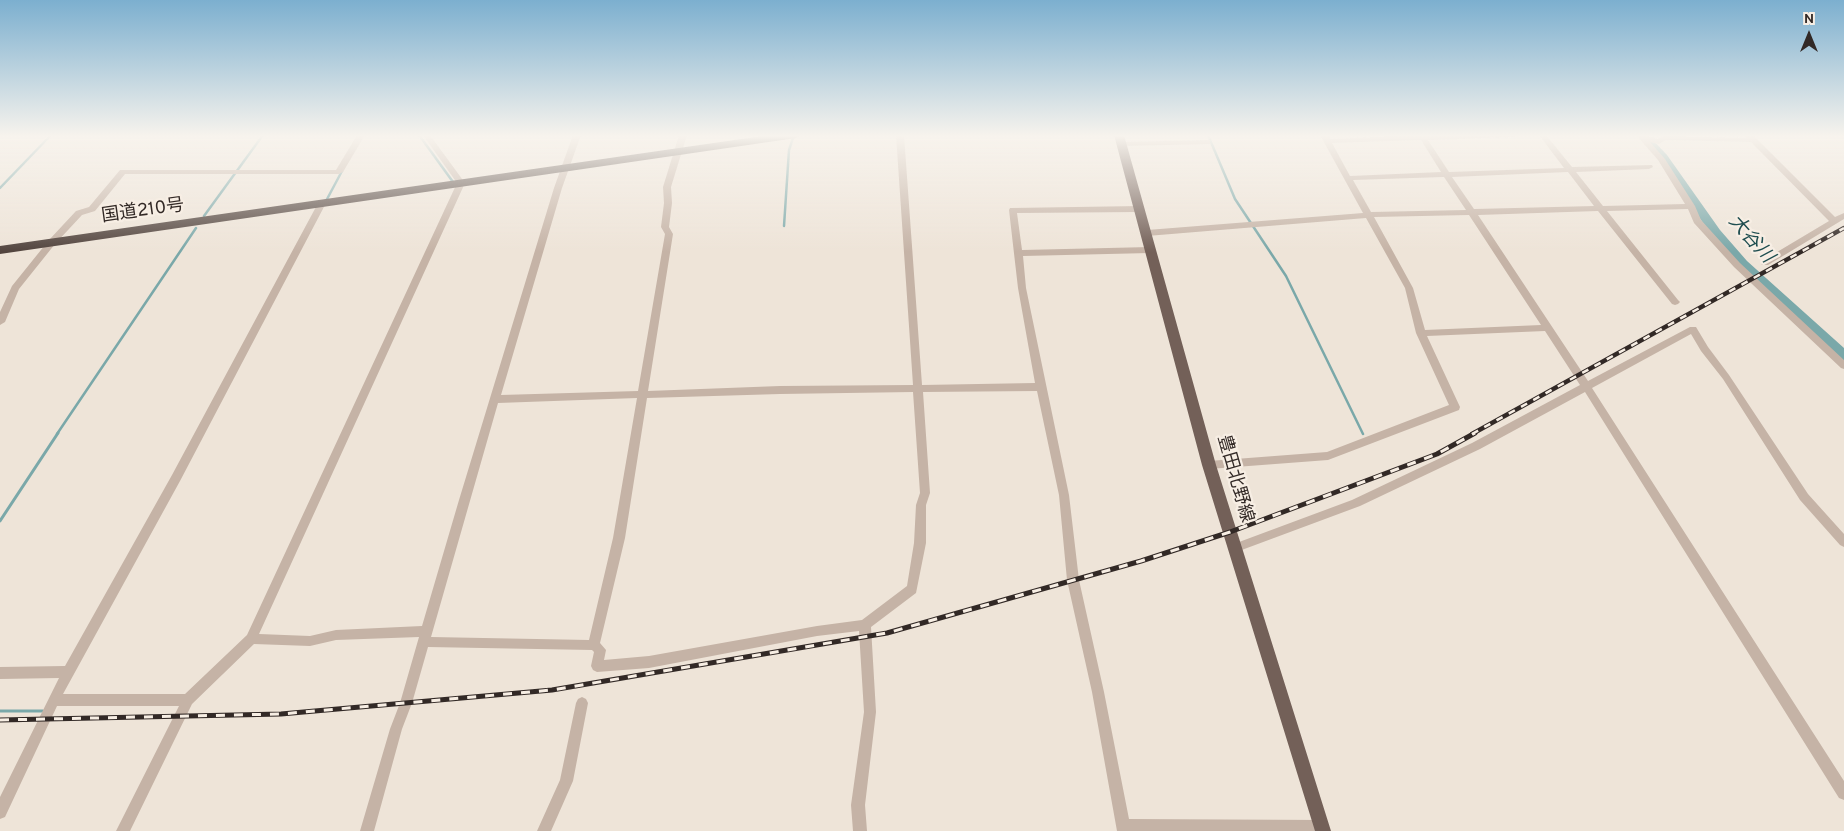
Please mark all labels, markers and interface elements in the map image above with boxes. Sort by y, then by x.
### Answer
north arrow [1784,10,1834,60]
text: N [1804,11,1814,28]
street label: 国道210号 [100,196,186,228]
water label: 大谷川 [1722,211,1778,269]
street label: 豊田北野線 [1211,433,1257,525]

